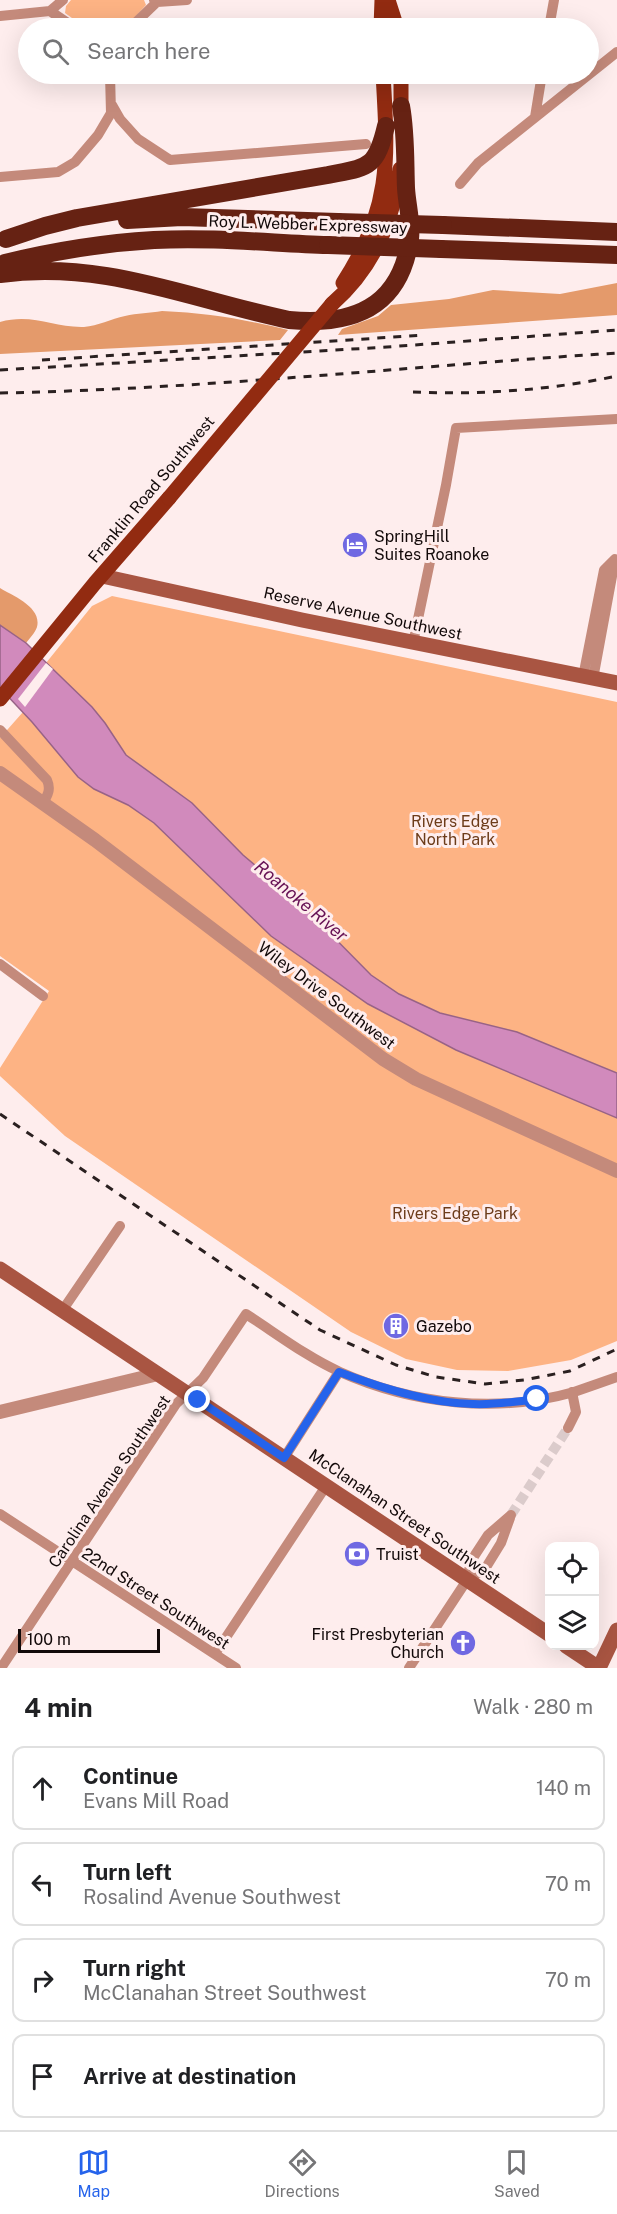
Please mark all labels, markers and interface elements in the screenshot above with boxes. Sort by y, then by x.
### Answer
search box [18,18,599,84]
icon: search [39,35,72,68]
text: Search here [87,38,211,64]
street label: Roy L. Webber Expressway [208,212,408,237]
street label: Franklin Road Southwest [84,412,218,567]
place label: SpringHill Suites Roanoke [374,527,489,564]
hotel icon: SpringHill Suites Roanoke [340,530,370,560]
street label: Reserve Avenue Southwest [262,583,464,644]
park label: Rivers Edge North Park [411,812,499,849]
water label: Roanoke River [251,856,352,946]
street label: Wiley Drive Southwest [254,938,399,1053]
park label: Rivers Edge Park [392,1204,518,1223]
building icon: Gazebo [381,1311,411,1341]
place label: Gazebo [416,1317,472,1336]
route start [523,1385,549,1411]
route end [184,1386,210,1412]
street label: Carolina Avenue Southwest [44,1391,174,1571]
street label: McClanahan Street Southwest [305,1445,504,1588]
bank icon: Truist [342,1539,372,1569]
map controls [545,1542,599,1650]
button: locate [545,1542,599,1596]
street label: 22nd Street Southwest [78,1544,233,1653]
place label: Truist [376,1545,419,1564]
button: layers [545,1596,599,1650]
place label: First Presbyterian Church [311,1625,444,1662]
scale bar [18,1626,160,1654]
church icon: First Presbyterian Church [448,1628,478,1658]
text: 100 m [27,1630,71,1649]
text: 4 min [24,1692,93,1723]
text: Walk · 280 m [473,1695,593,1719]
text: Continue [83,1763,178,1789]
icon: ahead [26,1772,59,1805]
text: 140 m [536,1776,591,1800]
text: Evans Mill Road [83,1789,229,1813]
text: Turn left [83,1859,172,1885]
icon: left [26,1868,59,1901]
text: 70 m [545,1872,591,1896]
text: Rosalind Avenue Southwest [83,1885,341,1909]
text: Turn right [83,1955,186,1981]
icon: right [26,1964,59,1997]
text: 70 m [545,1968,591,1992]
text: McClanahan Street Southwest [83,1981,367,2005]
icon: arrive [26,2060,59,2093]
text: Arrive at destination [83,2063,296,2089]
tab: Map [77,2146,110,2201]
tab: Directions [265,2146,340,2201]
tab: Saved [494,2146,540,2201]

